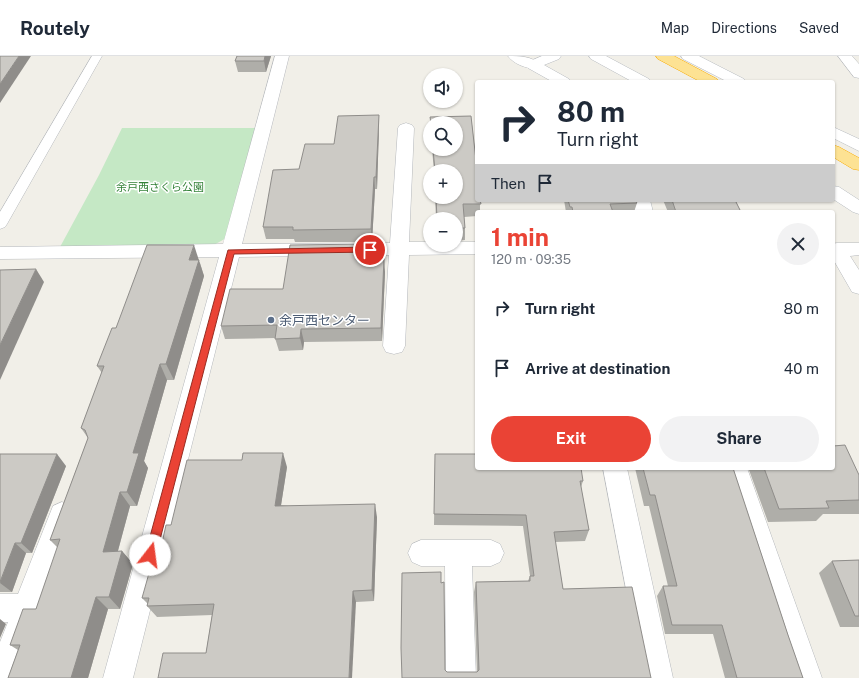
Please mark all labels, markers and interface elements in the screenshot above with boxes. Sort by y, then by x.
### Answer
text: Routely [20,17,90,39]
text: Map [661,20,689,36]
text: Directions [711,20,777,36]
text: Saved [799,20,839,36]
map controls [423,68,463,252]
button: sound [423,68,463,108]
text: 80 m [557,95,625,128]
icon: right [491,96,543,148]
button: search [423,116,463,156]
text: Turn right [557,129,639,150]
button: + [423,164,463,204]
icon: arrive [534,172,556,194]
text: Then [491,175,526,192]
park label: 余戸西さくら公園 [116,181,204,193]
button: − [423,212,463,252]
text: 1 min [491,223,549,251]
button: close [777,223,819,265]
pin [353,233,387,267]
icon: arrive [359,239,381,261]
text: 120 m · 09:35 [491,252,571,267]
icon: right [491,297,513,319]
text: Turn right [525,300,595,317]
text: 80 m [784,300,819,317]
place label: 余戸西センター [279,313,370,328]
marker: 余戸西センター [266,315,276,325]
icon: arrive [491,357,513,379]
text: Arrive at destination [525,360,670,377]
text: 40 m [784,360,819,377]
button: Exit [491,416,651,462]
button: Share [659,416,819,462]
position arrow [129,534,171,576]

